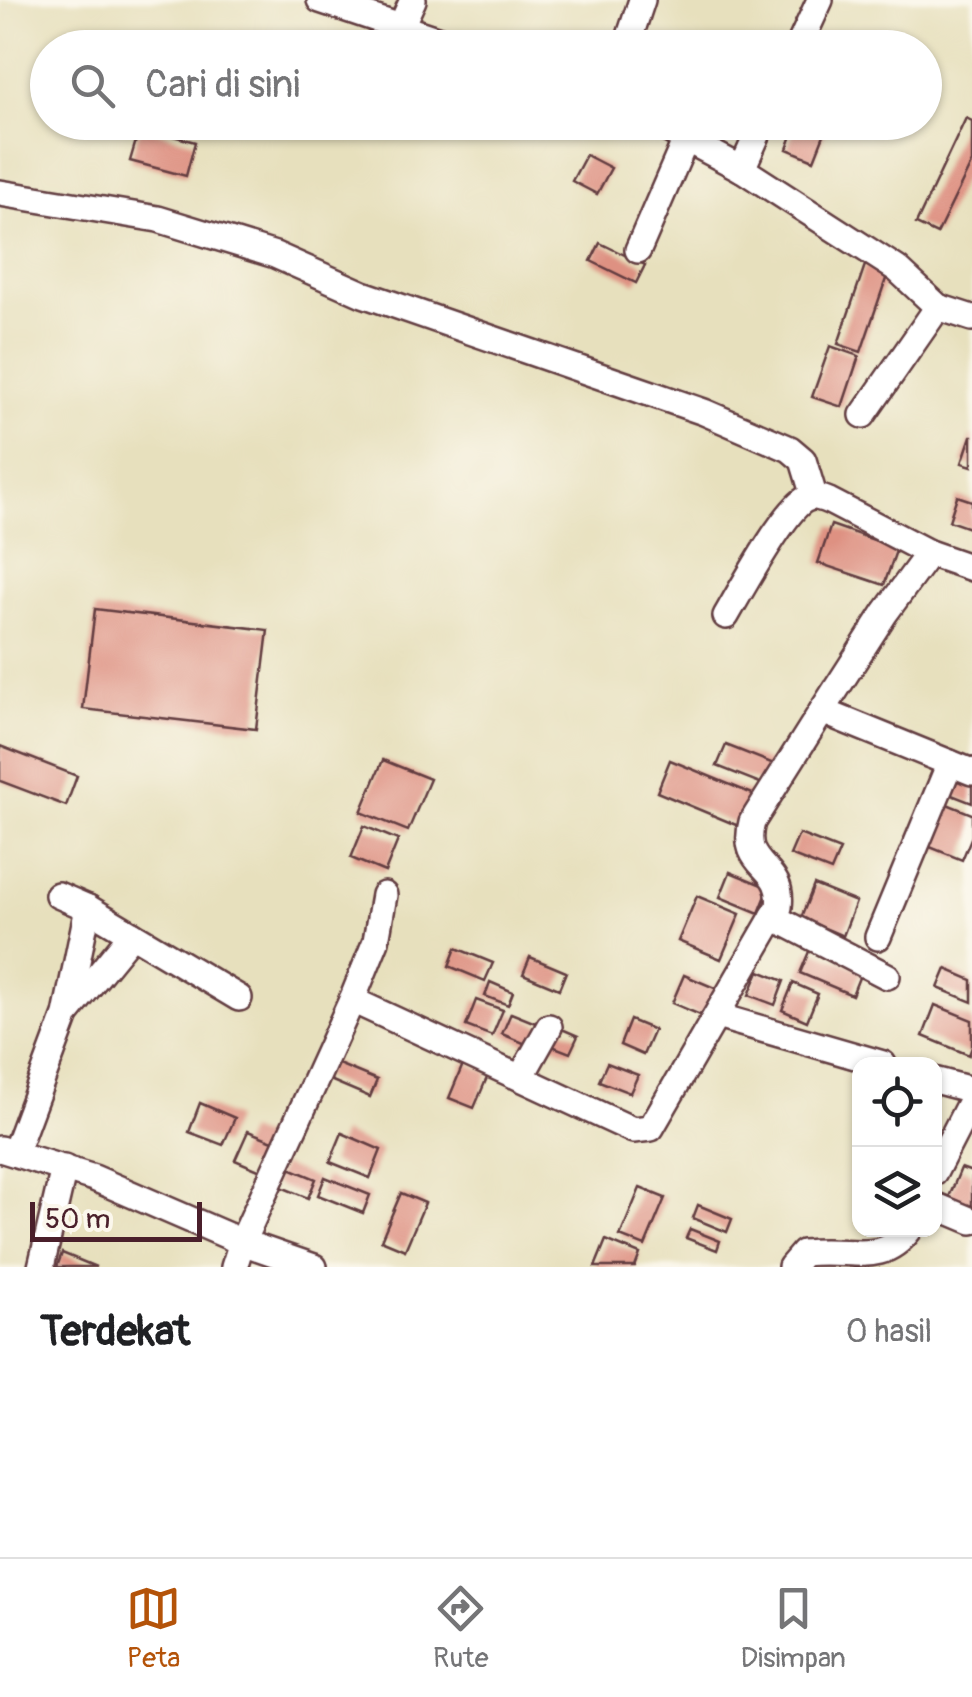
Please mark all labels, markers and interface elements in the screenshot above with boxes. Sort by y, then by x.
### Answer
search box [30,30,942,140]
icon: search [65,58,120,113]
text: Cari di sini [145,61,300,109]
map controls [852,1057,942,1237]
button: locate [852,1057,942,1147]
button: layers [852,1147,942,1237]
scale bar [30,1197,202,1242]
text: 50 m [45,1202,110,1237]
text: Terdekat [40,1306,190,1358]
text: 0 hasil [846,1312,932,1352]
tab: Peta [126,1581,181,1676]
tab: Rute [433,1581,488,1676]
tab: Disimpan [740,1581,846,1676]

